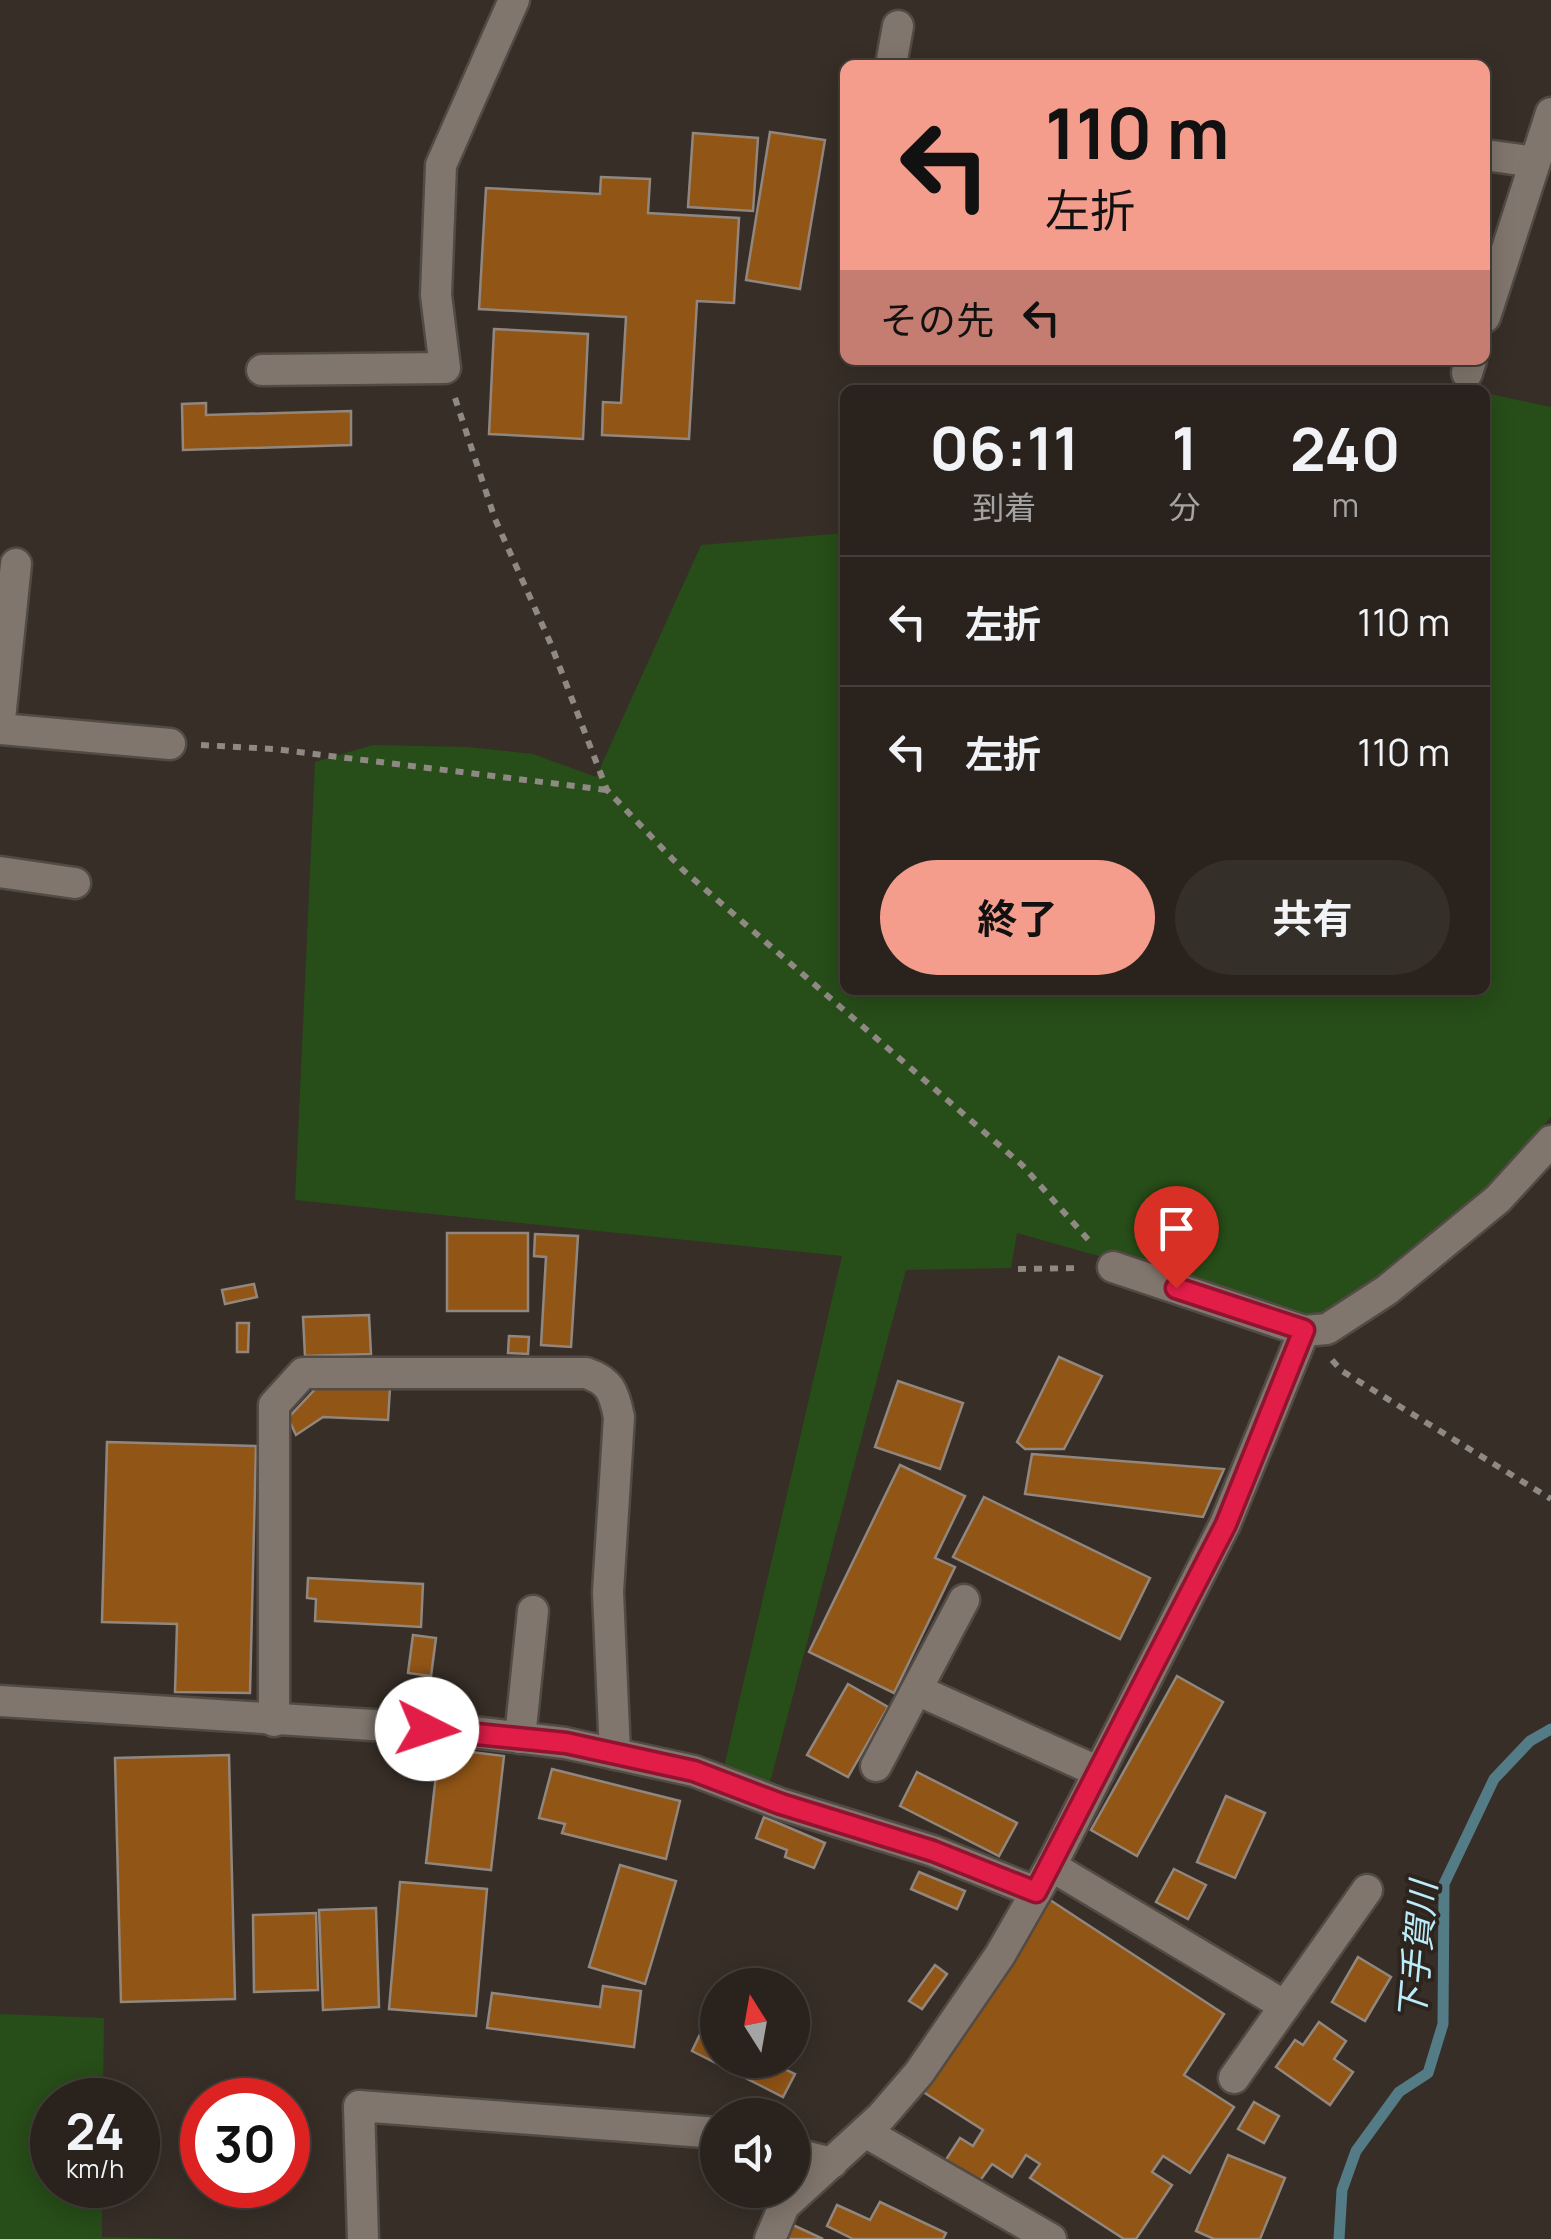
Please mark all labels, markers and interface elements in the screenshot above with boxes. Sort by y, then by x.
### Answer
text: 110 m [1045,84,1229,180]
icon: left [880,100,1010,230]
text: 左折 [1045,179,1135,241]
icon: left [1014,290,1069,345]
text: その先 [880,293,994,345]
text: 06:11 [929,406,1079,488]
text: 1 [1172,406,1198,488]
text: 240 [1290,407,1401,489]
text: m [1332,483,1359,527]
text: 到着 [972,485,1036,529]
text: 分 [1169,485,1201,529]
icon: left [880,594,935,649]
text: 110 m [1357,595,1450,647]
text: 左折 [965,597,1041,649]
icon: left [880,724,935,779]
text: 110 m [1357,725,1450,777]
text: 左折 [965,727,1041,779]
button: 終了 [880,860,1155,975]
button: 共有 [1175,860,1450,975]
pin [1134,1186,1219,1289]
icon: arrive [1149,1201,1204,1256]
position arrow [375,1677,479,1781]
water label: 下手賀川 [1387,1875,1447,2023]
north arrow [700,1968,810,2078]
map controls [700,1968,810,2208]
speed limit sign: 30 [180,2078,310,2208]
text: 24 [65,2097,125,2165]
button: sound [700,2098,810,2208]
text: km/h [66,2151,124,2186]

